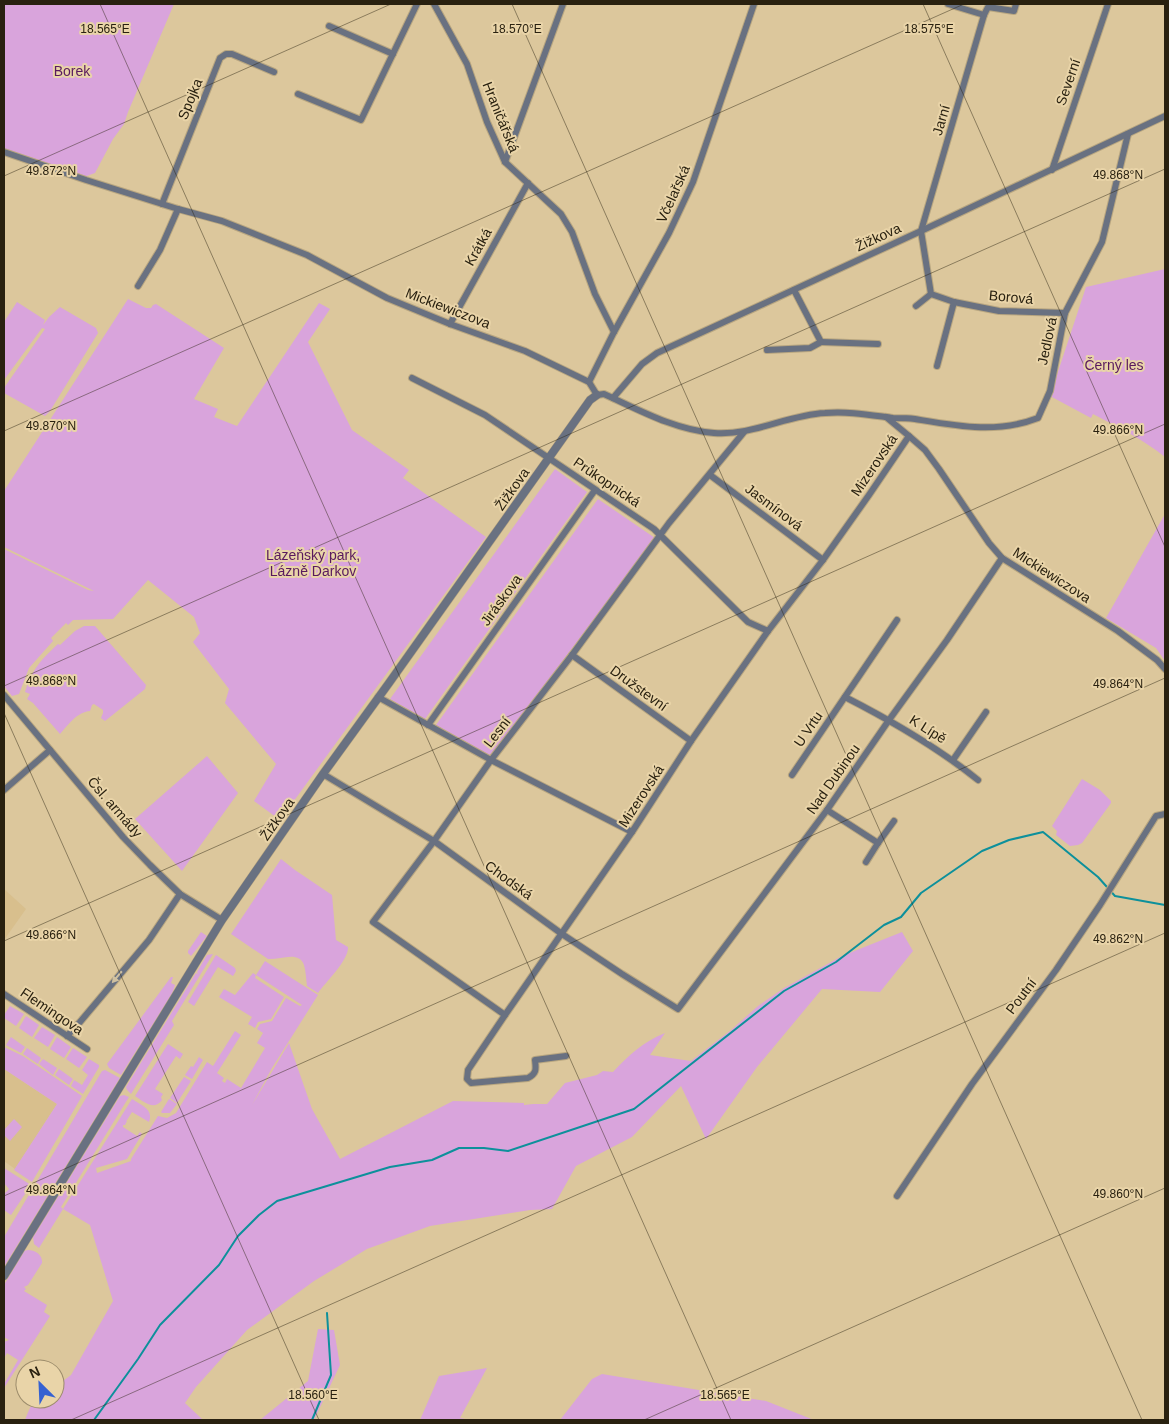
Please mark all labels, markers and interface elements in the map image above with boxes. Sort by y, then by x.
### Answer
text: 18.565°E [80,22,130,36]
text: 18.570°E [492,22,542,36]
text: 18.575°E [904,22,954,36]
street label: Severní [1053,56,1083,107]
park label: Borek [54,63,91,79]
street label: Spojka [175,76,206,122]
street label: Hraničářská [480,79,522,155]
street label: Jarní [929,103,953,137]
street label: Včelařská [653,162,693,225]
text: 49.872°N [26,164,76,178]
text: 49.868°N [1093,168,1143,182]
street label: Žižkova [853,219,903,254]
street label: Krátká [461,225,495,269]
street label: Mickiewiczova [403,284,493,332]
street label: Borová [988,287,1034,307]
street label: Jedlová [1034,316,1060,366]
park label: Černý les [1084,357,1144,373]
text: 49.870°N [26,419,76,433]
text: 49.866°N [1093,423,1143,437]
street label: Mizerovská [848,431,901,499]
street label: Průkopnická [571,454,644,510]
street label: Žižkova [492,464,533,513]
street label: Jasmínová [742,480,806,534]
street label: Mickiewiczova [1010,544,1094,606]
park label: Lázeňský park, Lázně Darkov [266,547,360,579]
street label: Jiráskova [477,571,525,629]
street label: Družstevní [607,662,671,714]
text: 49.868°N [26,674,76,688]
text: 49.864°N [1093,677,1143,691]
street label: U Vrtu [790,708,826,750]
street label: K Lípě [907,711,950,747]
street label: Lesní [480,713,514,750]
street label: Nad Dubinou [803,741,863,817]
street label: Mizerovská [615,762,667,830]
street label: Čsl. armády [84,774,146,840]
street label: Žižkova [257,794,298,843]
street label: Chodská [482,857,536,903]
text: 49.866°N [26,928,76,942]
text: 49.862°N [1093,932,1143,946]
one-way arrow [112,971,123,983]
street label: Poutní [1002,975,1040,1017]
street label: Flemingova [18,984,87,1038]
text: 49.864°N [26,1183,76,1197]
text: 49.860°N [1093,1187,1143,1201]
north arrow [15,1359,65,1409]
text: N [27,1363,43,1381]
text: 18.560°E [288,1388,338,1402]
text: 18.565°E [700,1388,750,1402]

